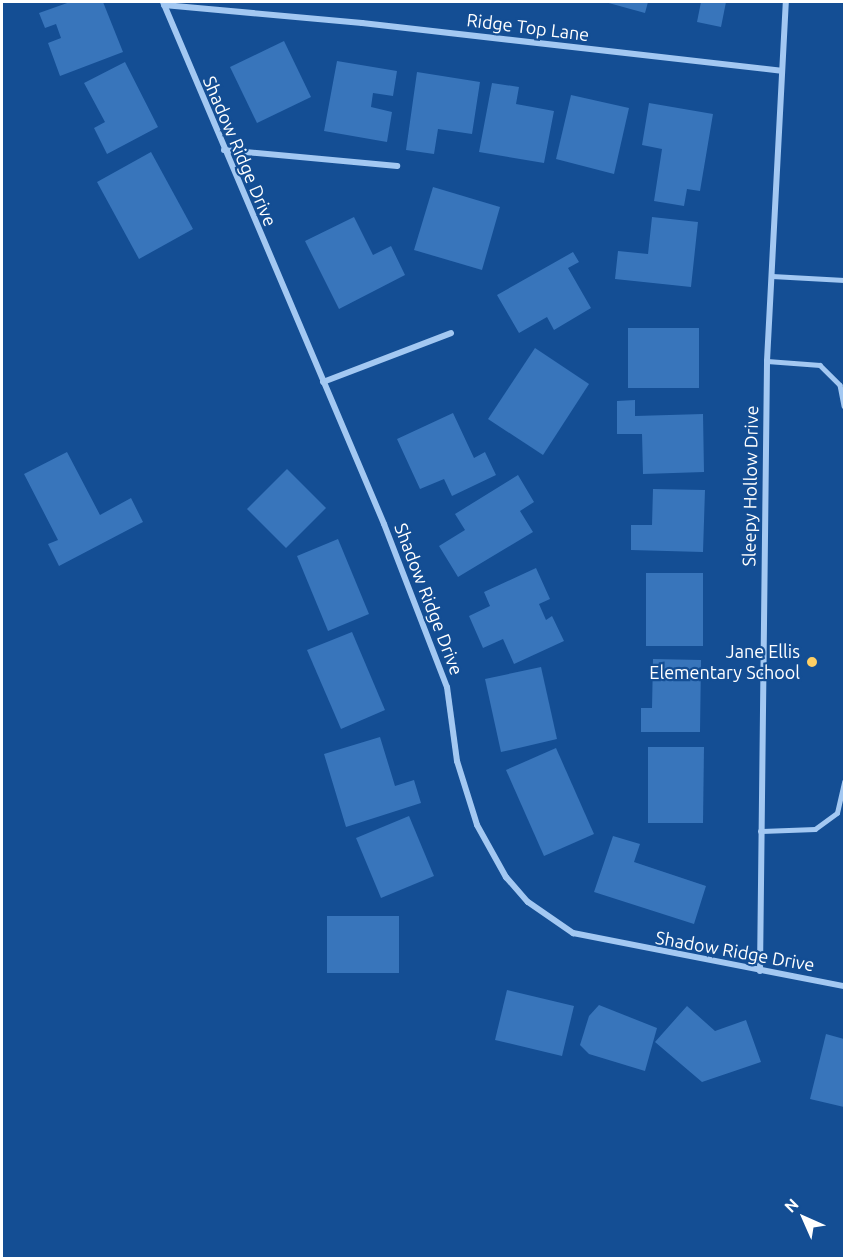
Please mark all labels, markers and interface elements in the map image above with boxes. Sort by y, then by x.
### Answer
street label: Ridge Top Lane [465,9,591,45]
street label: Shadow Ridge Drive [199,73,281,229]
street label: Sleepy Hollow Drive [738,405,762,567]
street label: Shadow Ridge Drive [390,520,468,678]
place label: Jane Ellis Elementary School [649,641,800,684]
marker: Jane Ellis Elementary School [805,655,819,669]
street label: Shadow Ridge Drive [654,926,816,976]
north arrow [774,1188,834,1248]
text: N [781,1195,802,1216]

